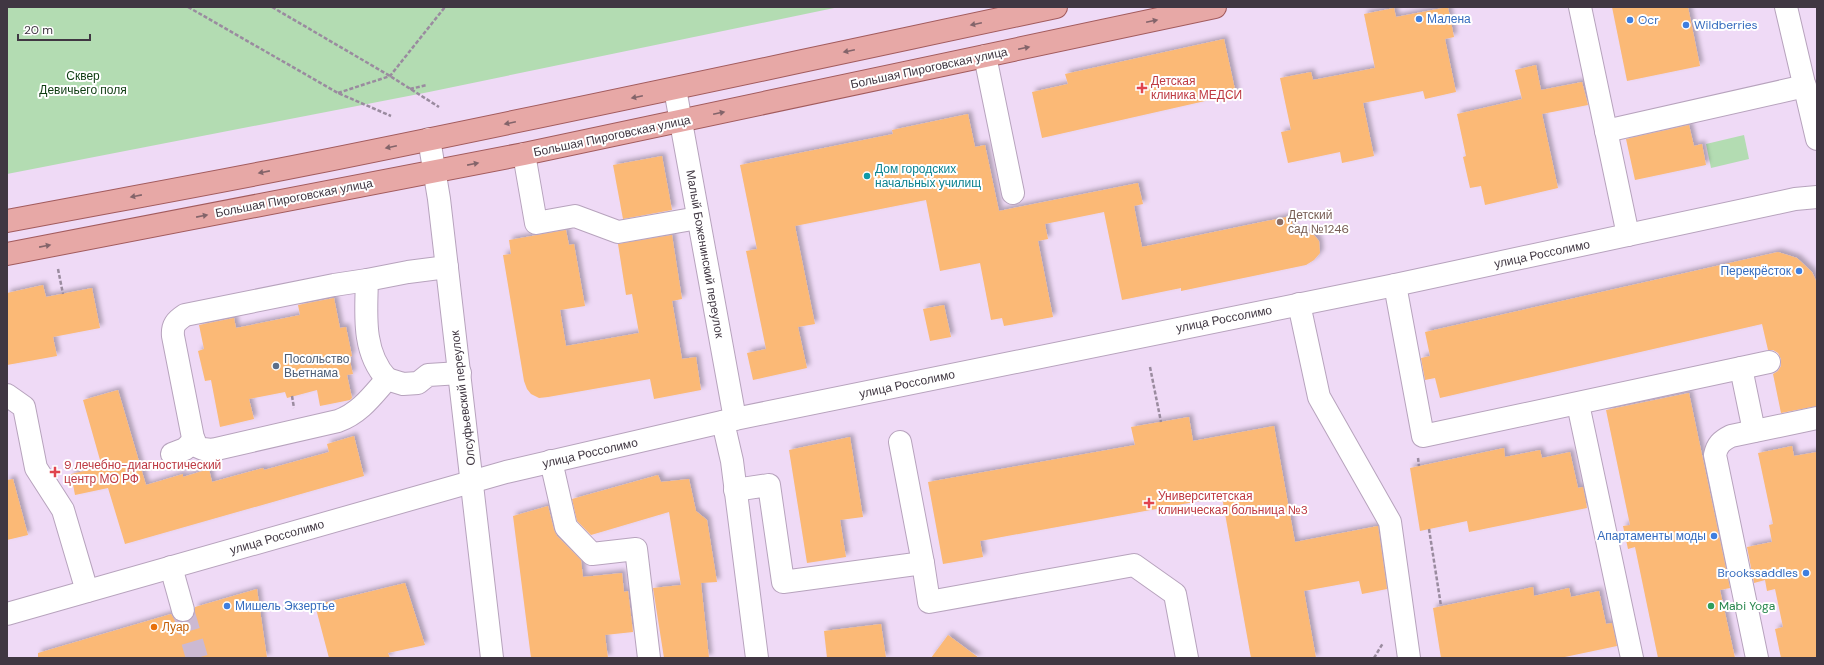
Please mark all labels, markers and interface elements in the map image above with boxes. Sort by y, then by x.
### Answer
place label: Малена [1427,11,1471,27]
place label: Ocr [1638,12,1659,28]
marker: Малена [1414,14,1424,24]
marker: Ocr [1625,15,1635,25]
scale bar [18,16,90,42]
one-way arrow [1145,17,1158,23]
place label: Wildberries [1694,17,1758,33]
marker: Wildberries [1681,20,1691,30]
one-way arrow [970,21,983,27]
text: 20 m [24,22,53,38]
street label: Большая Пироговская улица [849,43,1009,92]
one-way arrow [1018,44,1031,50]
one-way arrow [843,49,856,55]
park label: Сквер Девичьего поля [39,68,127,98]
place label: Детская клиника МЕДСИ [1151,73,1242,103]
marker: Детская клиника МЕДСИ [1136,82,1148,94]
one-way arrow [631,94,643,100]
one-way arrow [713,109,725,115]
street label: Большая Пироговская улица [532,111,692,160]
one-way arrow [504,120,516,126]
one-way arrow [385,144,397,150]
one-way arrow [467,161,479,167]
place label: Дом городских начальных училищ [875,161,981,191]
street label: Малый Боженинский переулок [682,169,728,340]
one-way arrow [258,170,270,176]
marker: Дом городских начальных училищ [862,171,872,181]
street label: Большая Пироговская улица [214,175,374,221]
one-way arrow [130,194,142,200]
place label: Детский сад №1246 [1288,207,1349,237]
one-way arrow [196,213,209,219]
marker: Детский сад №1246 [1275,217,1285,227]
street label: улица Россолимо [1493,236,1592,272]
one-way arrow [39,243,51,249]
place label: Перекрёсток [1720,263,1792,279]
marker: Перекрёсток [1794,266,1804,276]
street label: улица Россолимо [1175,302,1274,336]
street label: Олсуфьевский переулок [447,329,479,467]
place label: Посольство Вьетнама [284,351,350,381]
marker: Посольство Вьетнама [271,361,281,371]
street label: улица Россолимо [858,366,957,402]
street label: улица Россолимо [541,434,640,472]
place label: 9 лечебно-диагностический центр МО РФ [64,457,221,487]
marker: 9 лечебно-диагностический центр МО РФ [49,466,61,478]
place label: Университетская клиническая больница №3 [1158,488,1308,518]
marker: Университетская клиническая больница №3 [1143,497,1155,509]
street label: улица Россолимо [228,516,326,558]
place label: Апартаменты моды [1597,528,1706,544]
marker: Апартаменты моды [1709,531,1719,541]
place label: Brookssaddles [1717,565,1798,581]
marker: Brookssaddles [1801,568,1811,578]
place label: Мишель Экзертье [235,598,335,614]
place label: Mabi Yoga [1719,598,1775,614]
marker: Мишель Экзертье [222,601,232,611]
marker: Mabi Yoga [1706,601,1716,611]
place label: Луар [162,619,190,635]
marker: Луар [149,622,159,632]

